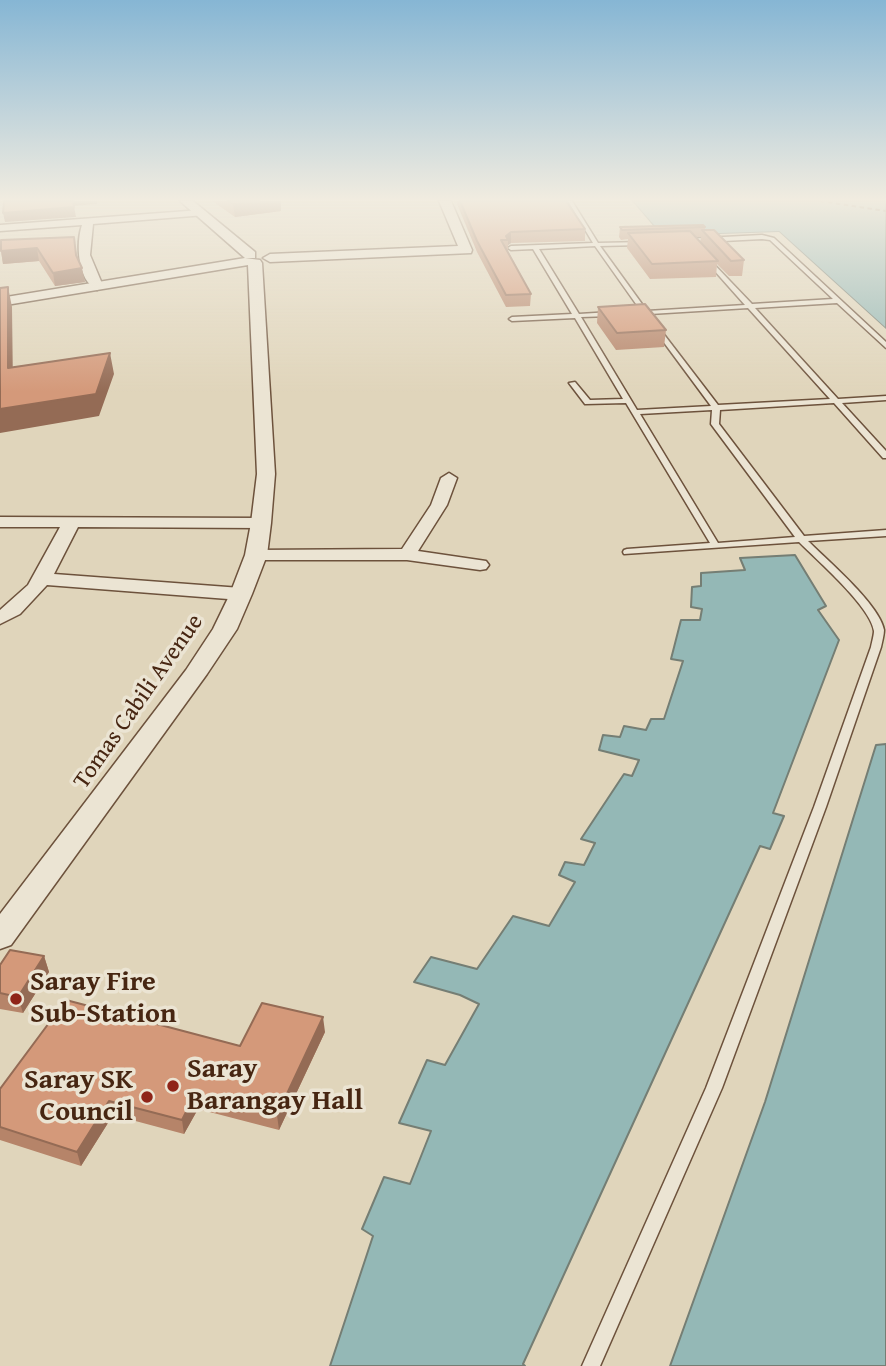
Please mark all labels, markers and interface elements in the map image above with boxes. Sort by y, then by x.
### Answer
street label: Tomas Cabili Avenue [68,609,210,795]
place label: Saray Fire Sub-Station [30,966,177,1032]
marker: Saray Fire Sub-Station [8,991,24,1007]
place label: Saray Barangay Hall [187,1053,363,1119]
place label: Saray SK Council [24,1064,133,1130]
marker: Saray Barangay Hall [165,1078,181,1094]
marker: Saray SK Council [139,1089,155,1105]

